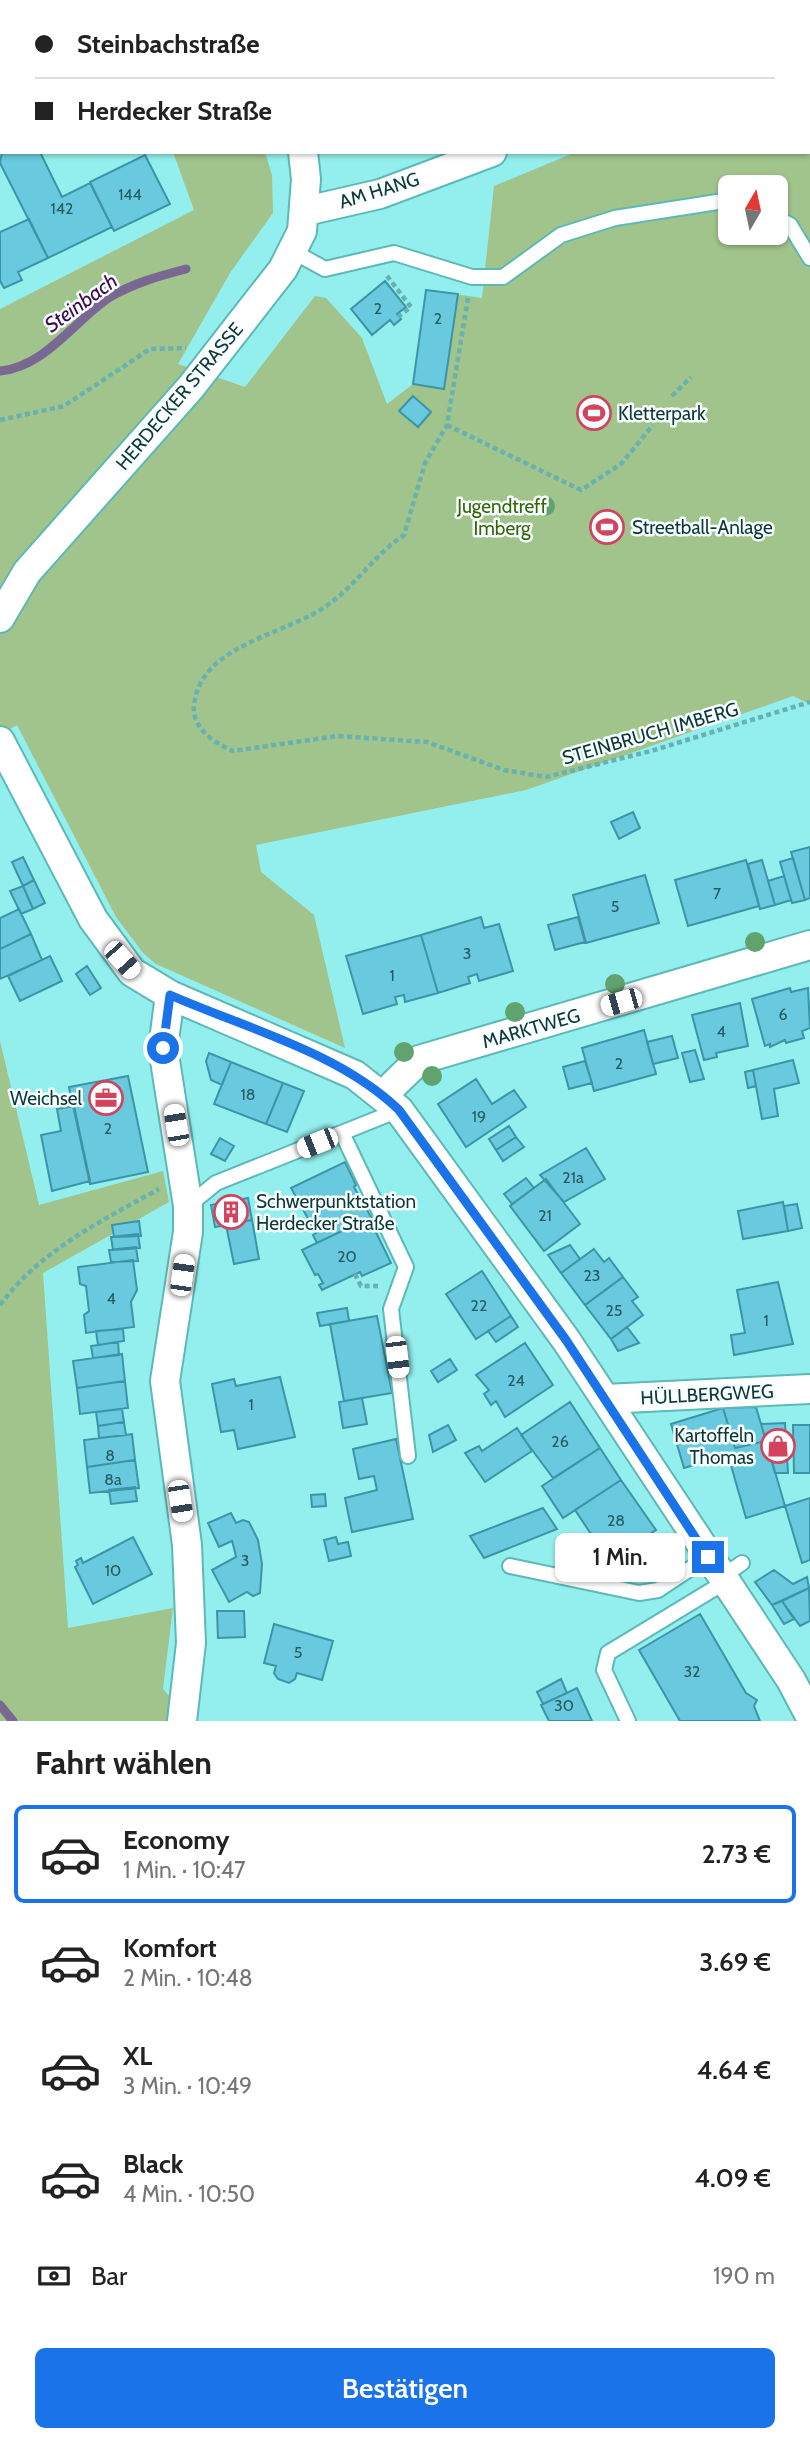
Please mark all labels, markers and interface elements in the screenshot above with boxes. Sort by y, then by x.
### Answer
text: Steinbachstraße [77,28,260,60]
text: Herdecker Straße [77,95,272,127]
street label: AM HANG [336,167,422,214]
north arrow [718,175,788,245]
map controls [718,175,788,245]
house number: 144 [118,185,142,204]
house number: 142 [51,199,73,218]
water label: Steinbach [39,268,122,337]
house number: 2 [374,299,382,318]
house number: 2 [434,309,442,328]
street label: HERDECKER STRASSE [111,318,248,475]
sports icon: Kletterpark [575,394,613,432]
place label: Kletterpark [618,402,706,425]
park label: Jugendtreff Imberg [456,495,547,540]
sports icon: Streetball-Anlage [588,508,626,546]
place label: Streetball-Anlage [632,516,773,539]
street label: STEINBRUCH IMBERG [559,697,741,770]
house number: 7 [713,884,721,903]
house number: 5 [611,897,619,916]
car [101,937,144,983]
house number: 3 [463,944,471,963]
house number: 1 [389,966,395,985]
car [598,986,645,1018]
street label: MARKTWEG [480,1004,583,1053]
house number: 6 [778,1005,788,1024]
house number: 4 [716,1022,726,1041]
route start [147,1032,179,1064]
house number: 2 [615,1054,623,1073]
office icon: Weichsel [87,1079,125,1117]
house number: 18 [241,1085,255,1104]
place label: Weichsel [10,1087,83,1110]
car [163,1102,190,1148]
house number: 19 [472,1107,486,1126]
house number: 2 [104,1119,112,1138]
car [294,1125,341,1161]
house number: 21a [562,1168,584,1187]
place label: Schwerpunktstation Herdecker Straße [256,1190,416,1235]
building icon: Schwerpunktstation Herdecker Straße [212,1193,250,1231]
house number: 21 [538,1206,552,1225]
house number: 20 [337,1247,357,1266]
car [169,1253,196,1297]
house number: 23 [583,1266,601,1285]
house number: 4 [106,1289,116,1308]
house number: 22 [471,1296,487,1315]
house number: 25 [605,1301,623,1320]
house number: 1 [763,1311,769,1330]
car [385,1335,410,1379]
house number: 24 [507,1371,525,1390]
street label: HÜLLBERGWEG [640,1380,774,1409]
house number: 1 [248,1395,254,1414]
place label: Kartoffeln Thomas [674,1424,754,1469]
shop icon: Kartoffeln Thomas [759,1427,797,1465]
house number: 26 [551,1432,569,1451]
house number: 8 [105,1446,115,1465]
house number: 8a [104,1470,122,1489]
car [167,1479,194,1523]
house number: 28 [607,1511,625,1530]
callout: 1 Min. [554,1532,684,1582]
route end [692,1541,724,1573]
text: 1 Min. [592,1543,648,1571]
house number: 3 [241,1551,249,1570]
house number: 10 [105,1561,121,1580]
house number: 5 [294,1643,302,1662]
house number: 32 [683,1662,701,1681]
house number: 30 [554,1696,574,1715]
text: Fahrt wählen [35,1743,212,1782]
icon: car [39,1823,102,1886]
text: Economy [123,1824,229,1856]
text: 2.73 € [702,1838,771,1870]
text: 1 Min. · 10:47 [123,1856,246,1884]
icon: car [39,1931,102,1994]
text: Komfort [123,1932,217,1964]
text: 3.69 € [699,1946,771,1978]
text: 2 Min. · 10:48 [123,1964,253,1992]
icon: car [39,2039,102,2102]
text: XL [123,2040,152,2072]
text: 4.64 € [697,2054,771,2086]
text: 3 Min. · 10:49 [123,2072,252,2100]
icon: car [39,2147,102,2210]
text: Black [123,2148,183,2180]
text: 4.09 € [694,2162,771,2194]
text: 4 Min. · 10:50 [123,2180,255,2208]
icon: cash [35,2257,73,2295]
text: Bar [91,2260,127,2292]
text: 190 m [713,2262,775,2290]
button: Bestätigen [35,2348,775,2428]

